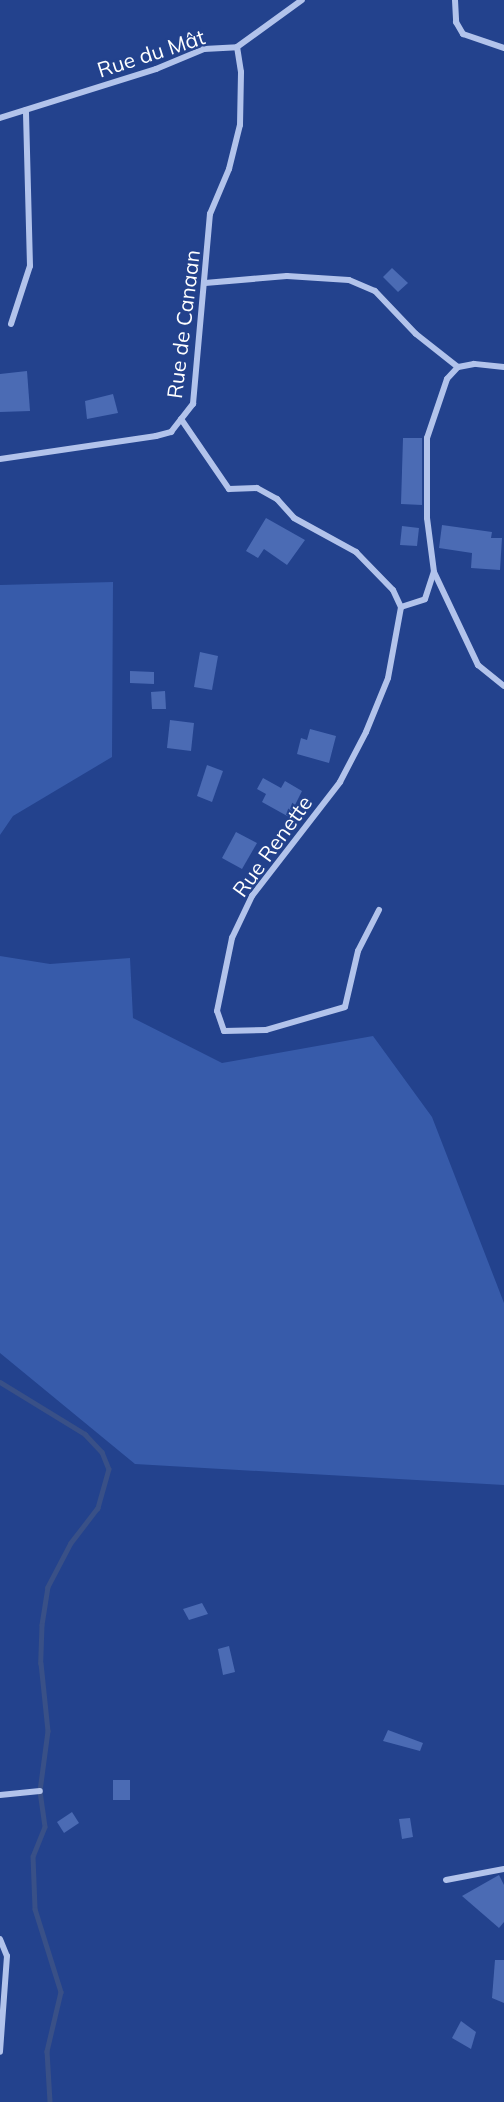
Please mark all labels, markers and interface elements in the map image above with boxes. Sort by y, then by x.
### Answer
street label: Rue du Mât [94,24,208,82]
street label: Rue de Canaan [161,248,205,400]
street label: Rue Renette [227,791,317,901]

